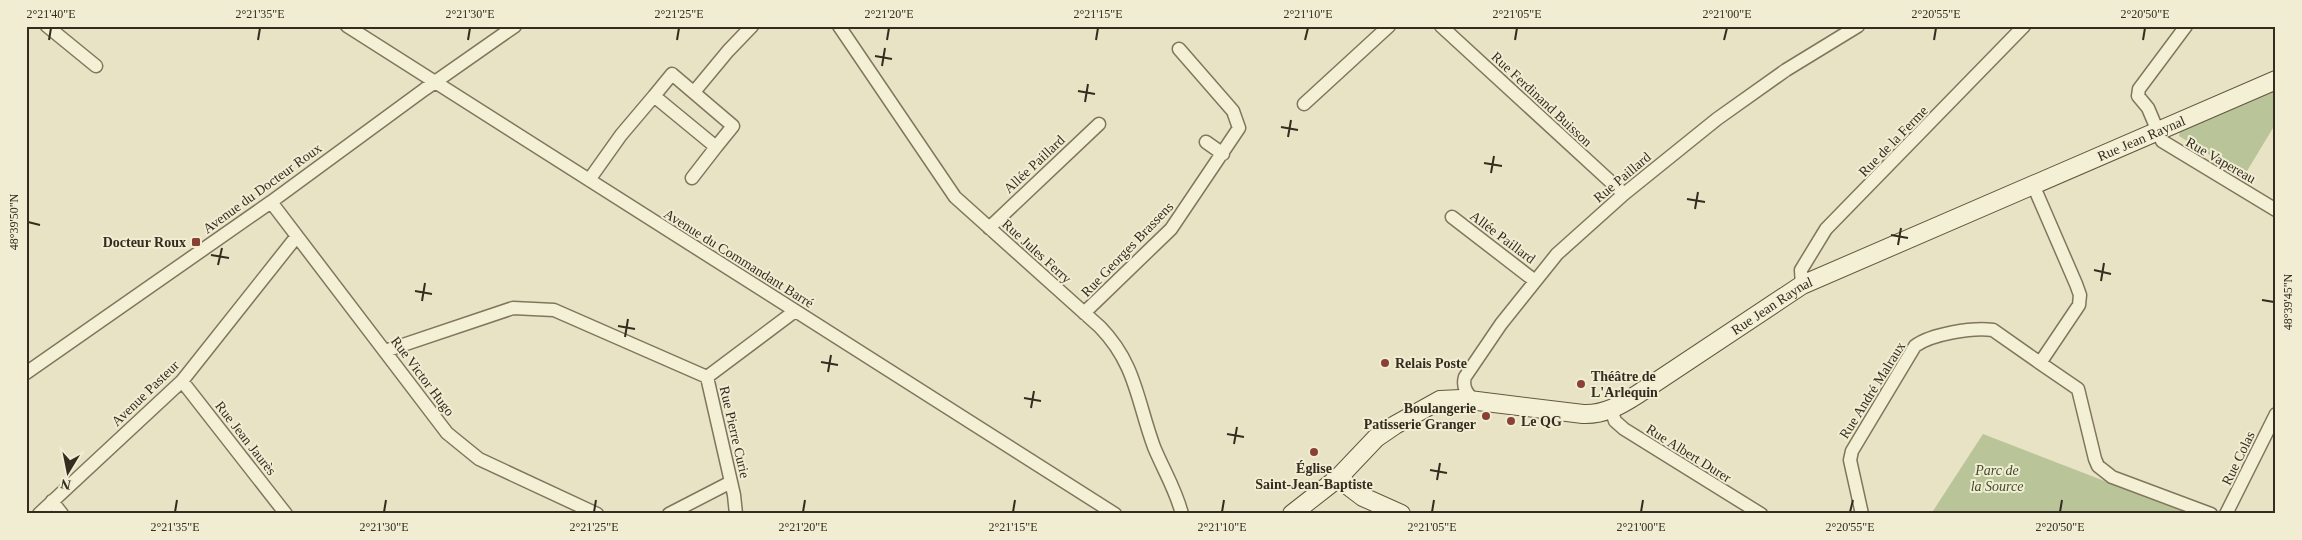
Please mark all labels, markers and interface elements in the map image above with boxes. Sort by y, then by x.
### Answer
text: 2°21'40"E [26,7,76,21]
text: 2°21'35"E [235,7,285,21]
text: 2°21'30"E [445,7,495,21]
text: 2°21'25"E [654,7,704,21]
text: 2°21'20"E [864,7,914,21]
text: 2°21'15"E [1073,7,1123,21]
text: 2°21'10"E [1283,7,1333,21]
text: 2°21'05"E [1492,7,1542,21]
text: 2°21'00"E [1702,7,1752,21]
text: 2°20'55"E [1911,7,1961,21]
text: 2°20'50"E [2120,7,2170,21]
street label: Rue Ferdinand Buisson [1488,49,1595,150]
street label: Rue de la Ferme [1856,103,1931,180]
street label: Rue Jean Raynal [2095,113,2188,164]
street label: Allée Paillard [1001,132,1068,196]
street label: Rue Vapereau [2183,134,2258,186]
street label: Avenue du Docteur Roux [200,140,324,236]
street label: Rue Paillard [1591,149,1654,206]
text: 48°39'50"N [7,193,21,250]
street label: Rue Georges Brassens [1078,199,1176,300]
street label: Avenue du Commandant Barré [661,206,816,311]
street label: Allée Paillard [1467,208,1538,267]
street label: Rue Jules Ferry [999,216,1074,286]
place label: Docteur Roux [103,235,186,250]
marker: Docteur Roux [190,236,202,248]
text: 48°39'45"N [2281,273,2295,330]
street label: Rue Jean Raynal [1729,274,1815,338]
street label: Rue Victor Hugo [388,334,457,419]
street label: Rue André Malraux [1837,339,1908,441]
place label: Relais Poste [1395,356,1467,371]
street label: Avenue Pasteur [109,357,182,429]
marker: Relais Poste [1379,357,1391,369]
place label: Théâtre de L'Arlequin [1591,369,1658,400]
marker: Théâtre de L'Arlequin [1575,378,1587,390]
street label: Rue Pierre Curie [717,385,752,480]
street label: Rue Jean Jaurès [212,398,279,478]
place label: Boulangerie Patisserie Granger [1364,401,1476,432]
marker: Boulangerie Patisserie Granger [1480,410,1492,422]
place label: Le QG [1521,414,1562,429]
marker: Le QG [1505,415,1517,427]
street label: Rue Albert Durer [1644,421,1734,486]
street label: Rue Colas [2219,429,2258,488]
marker: Église Saint-Jean-Baptiste [1308,446,1320,458]
north arrow [42,448,92,498]
place label: Église Saint-Jean-Baptiste [1255,460,1373,492]
park label: Parc de la Source [1971,463,2023,494]
text: N [60,476,72,493]
text: 2°21'35"E [150,520,200,534]
text: 2°21'30"E [359,520,409,534]
text: 2°21'25"E [569,520,619,534]
text: 2°21'20"E [778,520,828,534]
text: 2°21'15"E [988,520,1038,534]
text: 2°21'10"E [1197,520,1247,534]
text: 2°21'05"E [1407,520,1457,534]
text: 2°21'00"E [1616,520,1666,534]
text: 2°20'55"E [1825,520,1875,534]
text: 2°20'50"E [2035,520,2085,534]

